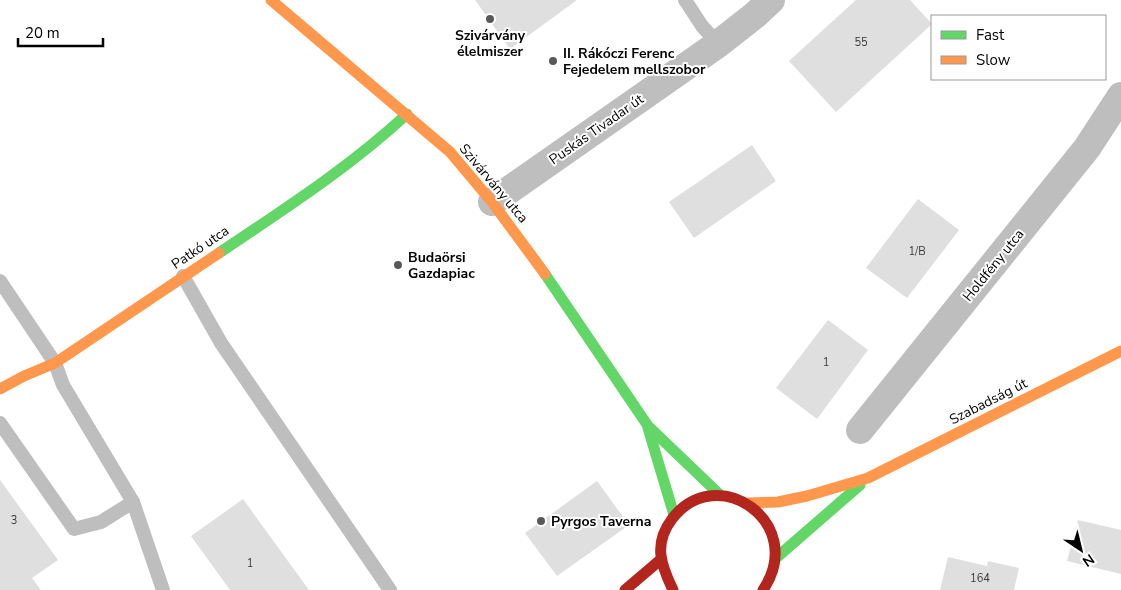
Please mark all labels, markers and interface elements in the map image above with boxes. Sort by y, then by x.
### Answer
marker: Szivárvány élelmiszer [484,13,496,25]
scale bar [18,15,102,47]
legend [931,15,1106,80]
text: 20 m [25,23,60,43]
text: Fast [976,25,1005,45]
place label: Szivárvány élelmiszer [455,26,526,61]
house number: 55 [854,35,868,50]
place label: II. Rákóczi Ferenc Fejedelem mellszobor [563,44,706,79]
text: Slow [976,50,1011,70]
marker: II. Rákóczi Ferenc Fejedelem mellszobor [547,55,559,67]
street label: Puskás Tivadar út [545,90,647,169]
street label: Szivárvány utca [455,140,532,227]
street label: Patkó utca [168,221,233,274]
street label: Holdfény utca [958,225,1028,305]
house number: 1/B [908,244,926,259]
place label: Budaörsi Gazdapiac [408,248,475,283]
marker: Budaörsi Gazdapiac [392,259,404,271]
house number: 1 [823,355,829,370]
street label: Szabadság út [946,374,1030,429]
place label: Pyrgos Taverna [551,512,651,531]
house number: 3 [11,513,17,528]
marker: Pyrgos Taverna [535,515,547,527]
north arrow [1056,525,1106,575]
text: N [1078,549,1098,571]
house number: 1 [247,556,253,571]
house number: 164 [970,571,990,586]

